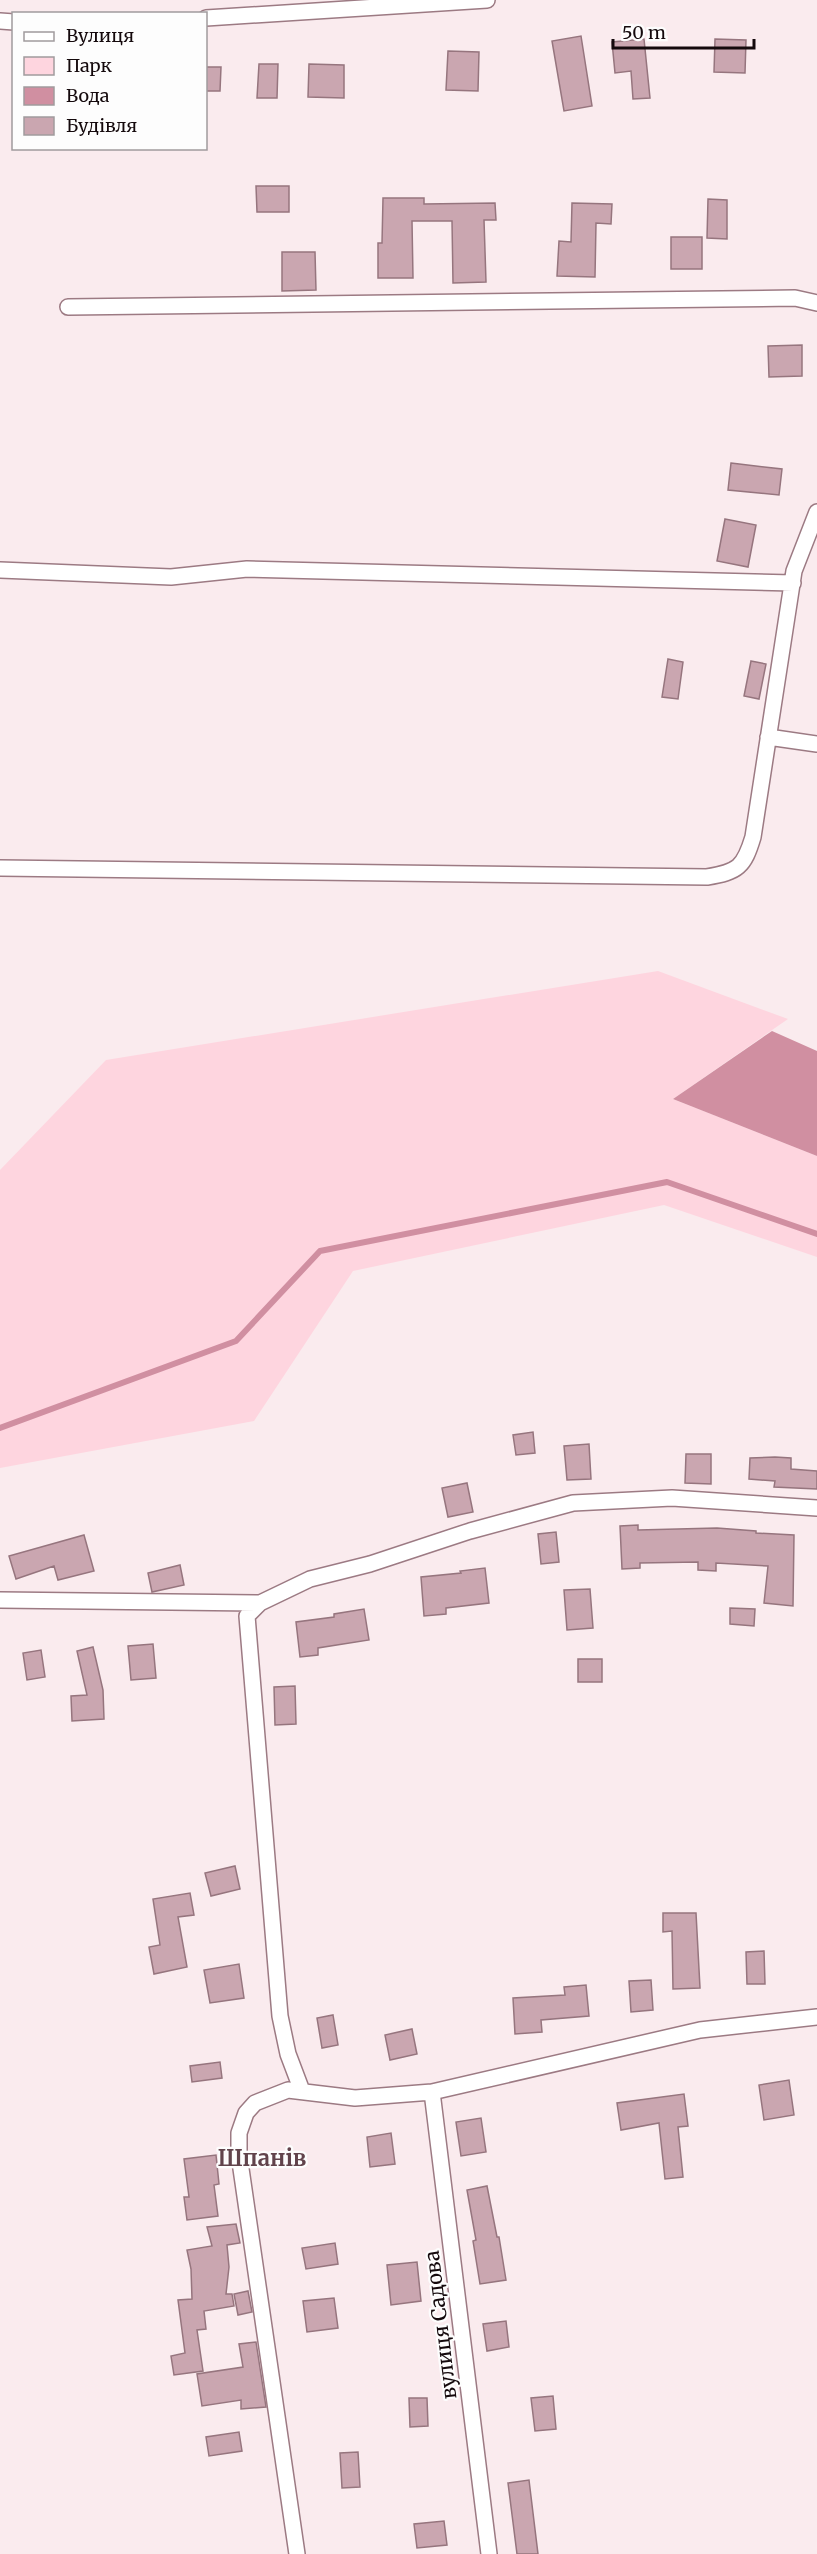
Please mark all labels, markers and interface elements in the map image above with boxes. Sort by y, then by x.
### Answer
legend [12,12,207,150]
scale bar [613,12,754,50]
text: 50 m [622,21,666,44]
text: Вулиця [66,24,134,47]
text: Парк [66,54,112,77]
text: Вода [66,84,110,107]
text: Будівля [66,114,137,137]
district label: Шпанів [218,2144,306,2172]
street label: вулиця Садова [418,2249,462,2401]

